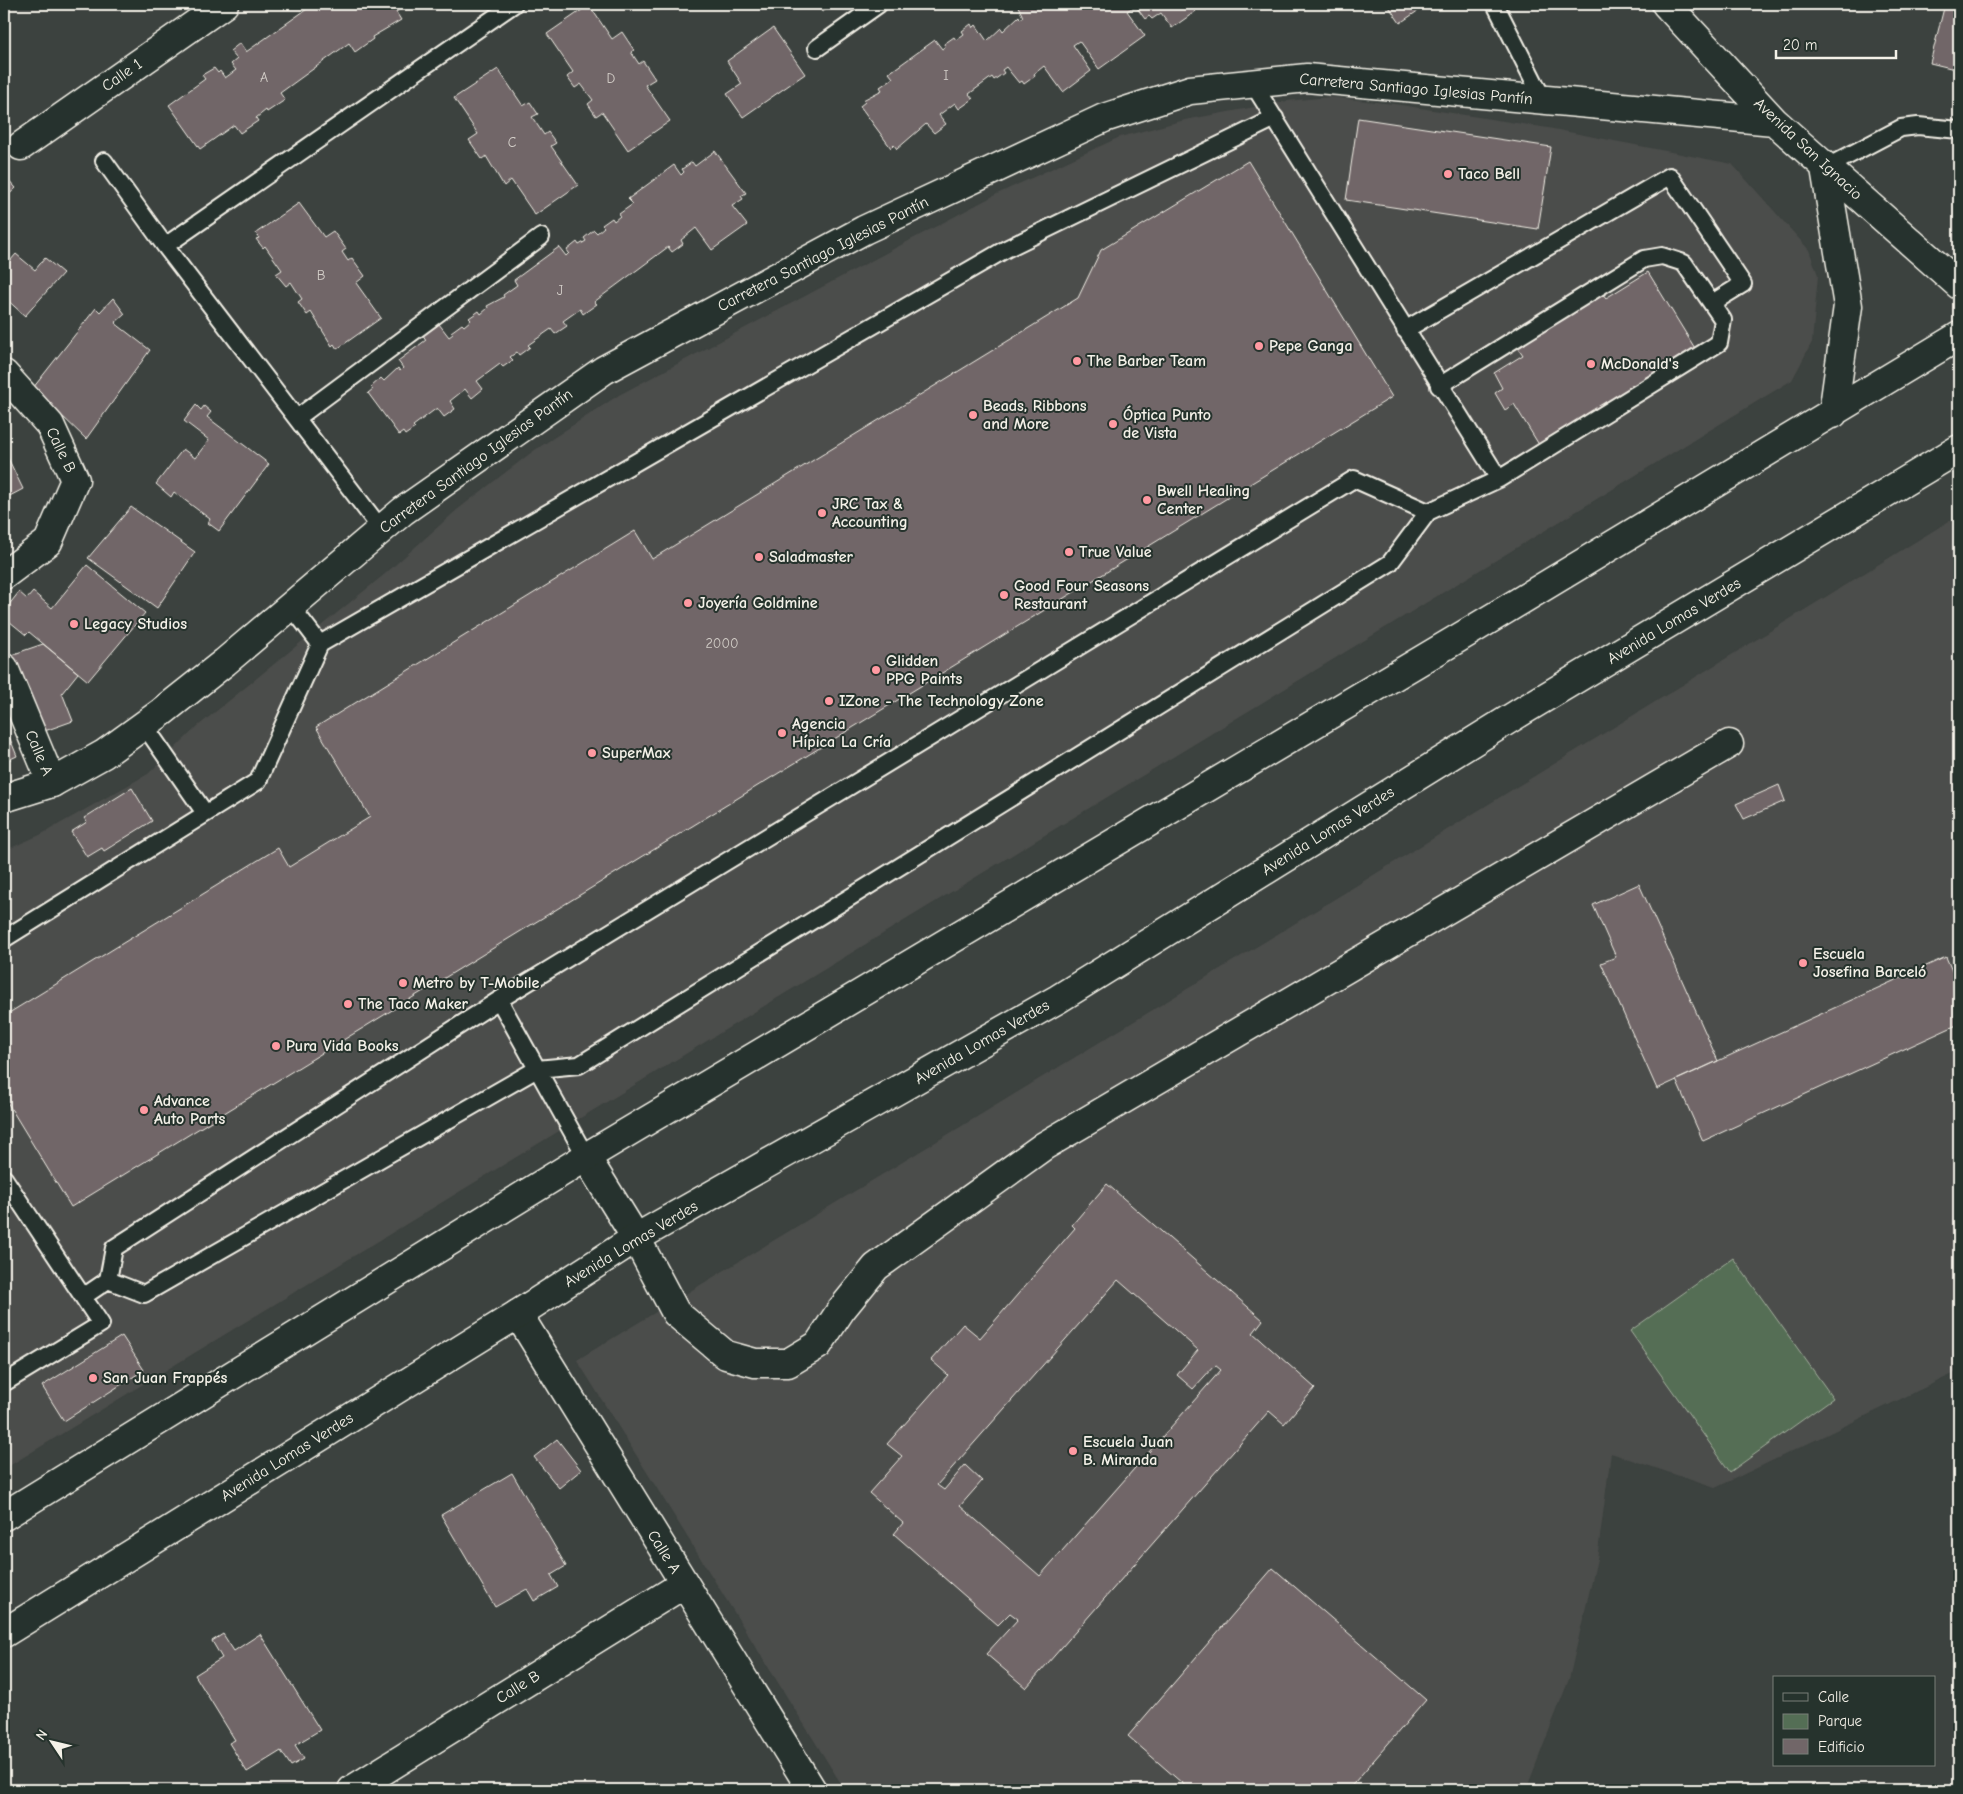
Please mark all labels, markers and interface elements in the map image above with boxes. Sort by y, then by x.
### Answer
scale bar [1776,28,1896,60]
text: 20 m [1783,36,1817,54]
street label: Calle 1 [98,55,146,95]
house number: I [943,67,949,84]
house number: A [260,69,268,86]
house number: D [607,70,616,87]
street label: Carretera Santiago Iglesias Pantín [1299,70,1533,108]
street label: Avenida San Ignacio [1750,94,1866,204]
house number: C [508,134,517,151]
place label: Taco Bell [1458,165,1520,183]
marker: Taco Bell [1442,168,1454,180]
street label: Carretera Santiago Iglesias Pantín [715,193,931,315]
house number: B [317,267,326,284]
house number: J [557,282,563,299]
place label: Pepe Ganga [1269,337,1353,355]
marker: Pepe Ganga [1253,340,1265,352]
place label: The Barber Team [1087,352,1206,370]
marker: The Barber Team [1071,355,1083,367]
place label: McDonald's [1601,355,1679,373]
marker: McDonald's [1585,358,1597,370]
street label: Carretera Santiago Iglesias Pantín [376,385,576,537]
place label: Beads, Ribbons and More [983,397,1087,433]
place label: Óptica Punto de Vista [1123,405,1211,442]
marker: Beads, Ribbons and More [967,409,979,421]
marker: Óptica Punto de Vista [1107,418,1119,430]
street label: Calle B [42,424,80,476]
place label: Bwell Healing Center [1157,482,1250,518]
marker: Bwell Healing Center [1141,494,1153,506]
place label: JRC Tax & Accounting [832,495,908,531]
marker: JRC Tax & Accounting [816,507,828,519]
place label: True Value [1079,543,1152,561]
marker: True Value [1063,546,1075,558]
place label: Saladmaster [769,548,854,566]
marker: Saladmaster [753,551,765,563]
street label: Avenida Lomas Verdes [1604,574,1744,668]
place label: Good Four Seasons Restaurant [1014,577,1149,613]
marker: Good Four Seasons Restaurant [998,589,1010,601]
place label: Joyería Goldmine [698,594,818,612]
marker: Joyería Goldmine [682,597,694,609]
place label: Legacy Studios [84,615,187,633]
marker: Legacy Studios [68,618,80,630]
house number: 2000 [706,635,738,652]
place label: Glidden PPG Paints [886,652,962,688]
marker: Glidden PPG Paints [870,664,882,676]
place label: IZone - The Technology Zone [839,692,1044,710]
marker: IZone - The Technology Zone [823,695,835,707]
place label: Agencia Hípica La Cría [792,715,891,751]
marker: Agencia Hípica La Cría [776,727,788,739]
street label: Calle A [21,728,57,778]
place label: SuperMax [602,744,671,762]
marker: SuperMax [586,747,598,759]
street label: Avenida Lomas Verdes [1259,783,1398,879]
place label: Escuela Josefina Barceló [1813,945,1926,981]
marker: Escuela Josefina Barceló [1797,957,1809,969]
place label: Metro by T-Mobile [413,974,540,992]
marker: Metro by T-Mobile [397,977,409,989]
place label: The Taco Maker [358,995,469,1013]
street label: Avenida Lomas Verdes [911,996,1053,1088]
marker: The Taco Maker [342,998,354,1010]
place label: Pura Vida Books [286,1037,399,1055]
marker: Pura Vida Books [270,1040,282,1052]
place label: Advance Auto Parts [154,1092,226,1128]
marker: Advance Auto Parts [138,1104,150,1116]
street label: Avenida Lomas Verdes [561,1197,701,1291]
place label: San Juan Frappés [103,1369,228,1387]
marker: San Juan Frappés [87,1372,99,1384]
street label: Avenida Lomas Verdes [218,1409,357,1505]
place label: Escuela Juan B. Miranda [1083,1433,1173,1469]
marker: Escuela Juan B. Miranda [1067,1445,1079,1457]
street label: Calle A [644,1527,684,1577]
street label: Calle B [493,1667,543,1707]
legend [1773,1676,1936,1766]
text: Calle [1818,1688,1850,1706]
text: Parque [1818,1712,1863,1730]
north arrow [28,1716,78,1766]
text: N [32,1726,51,1743]
text: Edificio [1818,1738,1865,1756]

